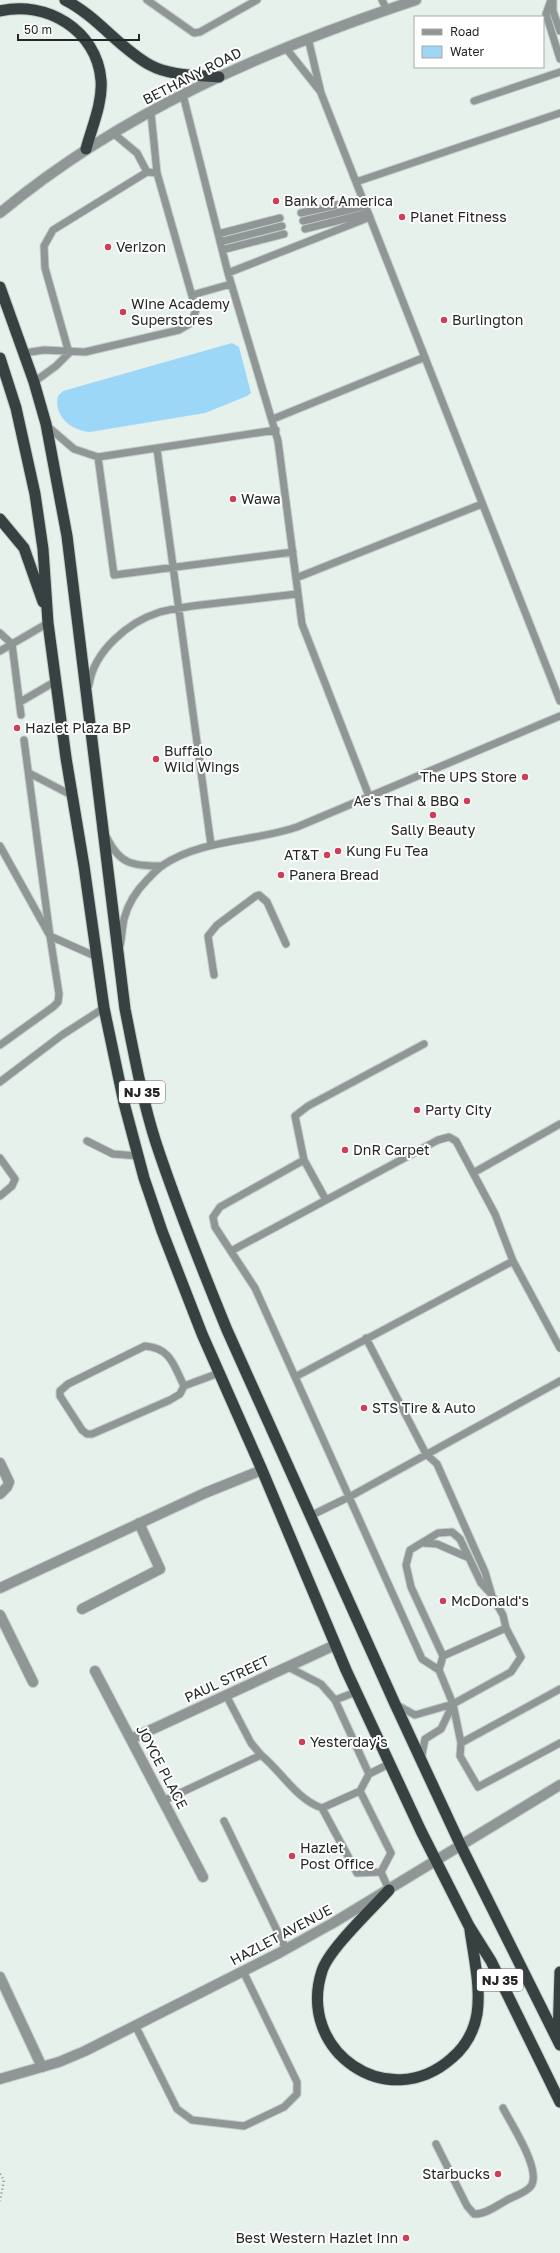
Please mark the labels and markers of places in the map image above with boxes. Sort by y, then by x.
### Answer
place label: Bank of America [284,192,393,209]
marker: Bank of America [271,196,281,206]
place label: Planet Fitness [410,208,507,225]
marker: Planet Fitness [397,212,407,222]
place label: Verizon [116,238,166,255]
marker: Verizon [103,242,113,252]
place label: Wine Academy Superstores [131,295,230,328]
marker: Wine Academy Superstores [118,307,128,317]
place label: Burlington [452,311,523,328]
marker: Burlington [439,315,449,325]
place label: Wawa [241,490,281,507]
marker: Wawa [228,494,238,504]
place label: Hazlet Plaza BP [25,719,131,736]
marker: Hazlet Plaza BP [12,723,22,733]
place label: Buffalo Wild Wings [164,742,239,775]
marker: Buffalo Wild Wings [151,754,161,764]
place label: The UPS Store [420,768,517,785]
marker: The UPS Store [520,772,530,782]
place label: Ae's Thai & BBQ [353,792,459,809]
marker: Ae's Thai & BBQ [462,796,472,806]
marker: Sally Beauty [428,810,438,820]
place label: Sally Beauty [391,821,475,838]
place label: Kung Fu Tea [346,842,428,859]
place label: AT&T [284,846,319,863]
marker: Kung Fu Tea [333,846,343,856]
marker: AT&T [322,850,332,860]
place label: Panera Bread [289,866,379,883]
marker: Panera Bread [276,870,286,880]
place label: Party City [425,1101,492,1118]
marker: Party City [412,1105,422,1115]
place label: DnR Carpet [353,1141,430,1158]
marker: DnR Carpet [340,1145,350,1155]
place label: STS Tire & Auto [372,1399,476,1416]
marker: STS Tire & Auto [359,1403,369,1413]
place label: McDonald's [451,1592,529,1609]
marker: McDonald's [438,1596,448,1606]
place label: Yesterday's [310,1733,388,1750]
marker: Yesterday's [297,1737,307,1747]
place label: Hazlet Post Office [300,1839,374,1872]
marker: Hazlet Post Office [287,1851,297,1861]
place label: Starbucks [422,2165,490,2182]
marker: Starbucks [493,2169,503,2179]
place label: Best Western Hazlet Inn [235,2229,398,2246]
marker: Best Western Hazlet Inn [401,2233,411,2243]

